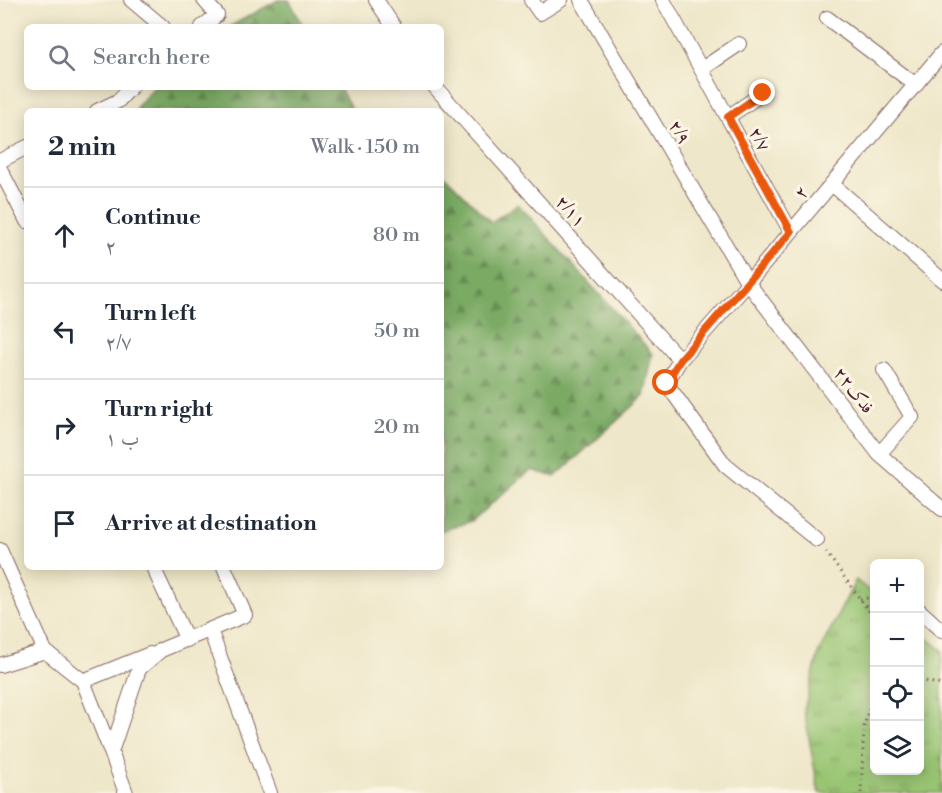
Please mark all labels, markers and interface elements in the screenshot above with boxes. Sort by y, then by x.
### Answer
search box [24,24,444,90]
icon: search [45,41,78,74]
text: Search here [93,44,210,71]
route end [749,79,775,105]
street label: ۲/۹ [663,116,696,149]
street label: ۲/۷ [744,123,776,156]
text: 2 min [48,131,116,163]
text: Walk · 150 m [311,135,420,160]
street label: ۲ [789,181,814,204]
street label: ۲/۱۱ [550,191,591,232]
text: Continue [105,204,201,231]
icon: ahead [48,219,81,252]
text: 80 m [373,223,420,248]
text: ۲ [105,235,117,260]
text: Turn left [105,300,196,327]
icon: left [48,315,81,348]
text: 50 m [374,319,420,344]
text: ۲/۷ [105,331,132,356]
street label: فدک۲۲ [828,362,879,418]
route start [652,369,678,395]
text: Turn right [105,396,213,423]
icon: right [48,411,81,444]
text: 20 m [374,415,420,440]
text: ۱ ب [105,427,139,452]
icon: arrive [48,507,81,540]
text: Arrive at destination [105,510,317,537]
map controls [870,559,924,775]
button: + [870,559,924,613]
button: − [870,613,924,667]
button: locate [870,667,924,721]
button: layers [870,721,924,775]

